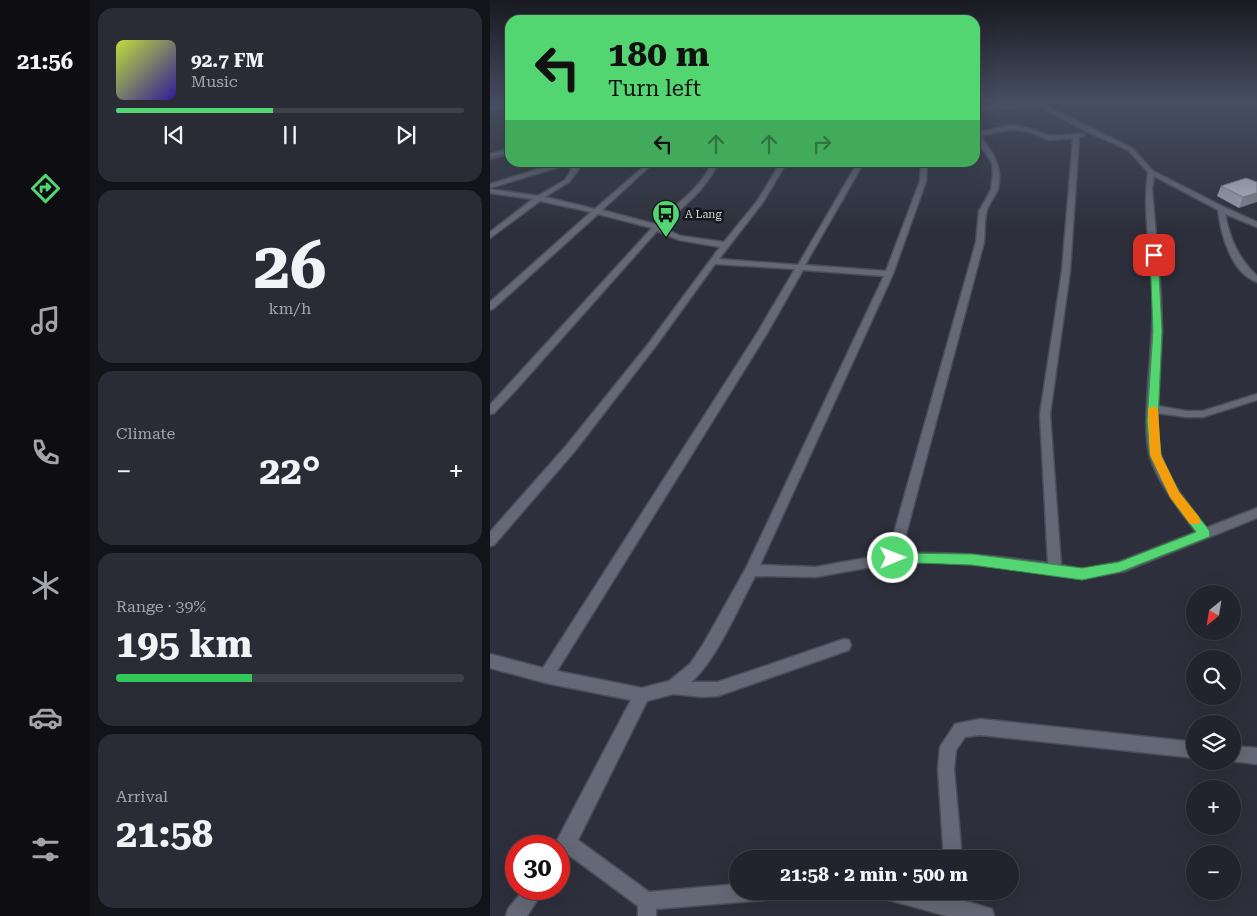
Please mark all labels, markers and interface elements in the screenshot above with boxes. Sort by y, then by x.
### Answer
text: 180 m [608,34,709,75]
icon: left [525,35,590,100]
text: 21:56 [17,49,73,74]
text: 92.7 FM [191,49,264,72]
text: Music [191,72,238,91]
text: Turn left [608,76,701,101]
icon: previous [160,121,188,149]
icon: pause [276,121,304,149]
icon: next [392,121,420,149]
icon: left [649,130,677,158]
icon: ahead [702,130,730,158]
icon: ahead [755,130,783,158]
icon: right [808,130,836,158]
icon: directions [28,171,63,206]
bus stop icon: A Lang [651,199,681,238]
place label: A Lang [685,208,722,221]
text: 26 [254,228,326,304]
pin [1133,234,1175,276]
icon: arrive [1140,241,1168,269]
text: km/h [269,299,311,318]
icon: music [28,303,63,338]
text: Climate [116,424,175,443]
icon: phone [28,435,63,470]
text: 22° [259,449,321,493]
text: − [116,455,132,488]
text: + [448,455,464,488]
position arrow [866,531,918,583]
icon: climate [28,568,63,603]
north arrow [1186,585,1241,640]
map controls [1186,585,1241,900]
text: Range · 39% [116,597,206,616]
text: 195 km [116,622,252,666]
button: search [1186,650,1241,705]
icon: car [28,700,63,735]
button: layers [1186,715,1241,770]
button: + [1186,780,1241,835]
text: Arrival [116,787,168,806]
text: 21:58 [116,812,213,856]
icon: filters [28,832,63,867]
speed limit sign: 30 [505,835,570,900]
button: − [1186,845,1241,900]
text: 21:58 · 2 min · 500 m [780,863,968,886]

